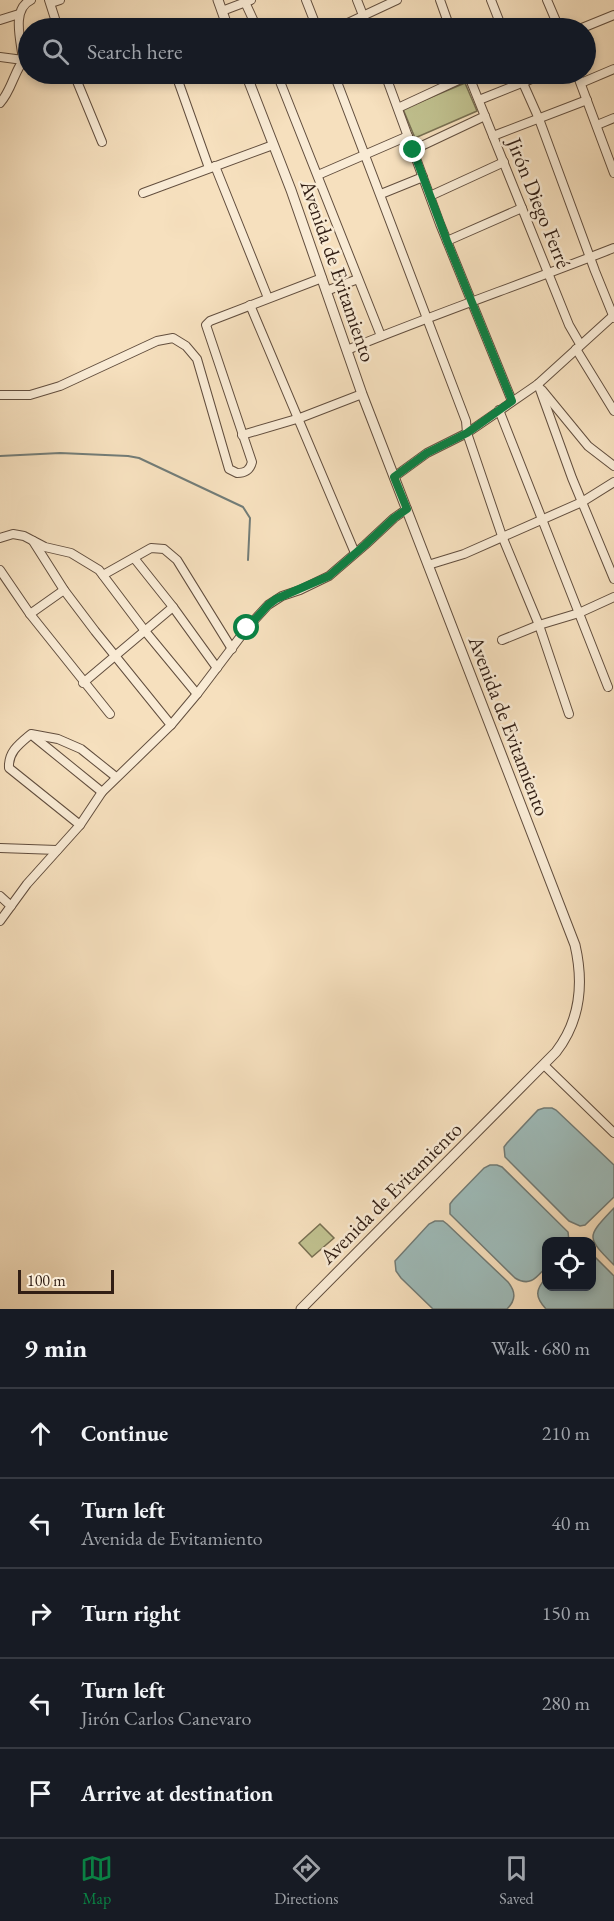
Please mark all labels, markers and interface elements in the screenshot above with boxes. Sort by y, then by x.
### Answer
search box [18,18,596,84]
icon: search [39,35,72,68]
text: Search here [87,37,182,66]
street label: Jirón Diego Ferré [500,132,578,272]
route end [399,136,425,162]
street label: Avenida de Evitamiento [294,175,382,365]
route start [233,614,259,640]
street label: Avenida de Evitamiento [462,631,556,820]
street label: Avenida de Evitamiento [313,1116,468,1270]
map controls [542,1237,596,1291]
button: locate [542,1237,596,1291]
scale bar [18,1267,114,1294]
text: 100 m [27,1270,66,1291]
text: 9 min [24,1331,87,1365]
text: Walk · 680 m [491,1335,590,1361]
icon: ahead [24,1417,57,1450]
text: Continue [81,1419,168,1448]
text: 210 m [542,1420,590,1446]
text: Turn left [81,1496,165,1525]
icon: left [24,1507,57,1540]
text: 40 m [551,1510,590,1536]
text: Avenida de Evitamiento [81,1525,263,1551]
icon: right [24,1597,57,1630]
text: Turn right [81,1599,180,1628]
text: 150 m [542,1600,590,1626]
text: Turn left [81,1676,165,1705]
icon: left [24,1687,57,1720]
text: 280 m [542,1690,590,1716]
text: Jirón Carlos Canevaro [81,1705,251,1731]
icon: arrive [24,1777,57,1810]
text: Arrive at destination [81,1779,273,1808]
tab: Map [80,1852,113,1909]
tab: Directions [274,1852,339,1909]
tab: Saved [499,1852,534,1909]

